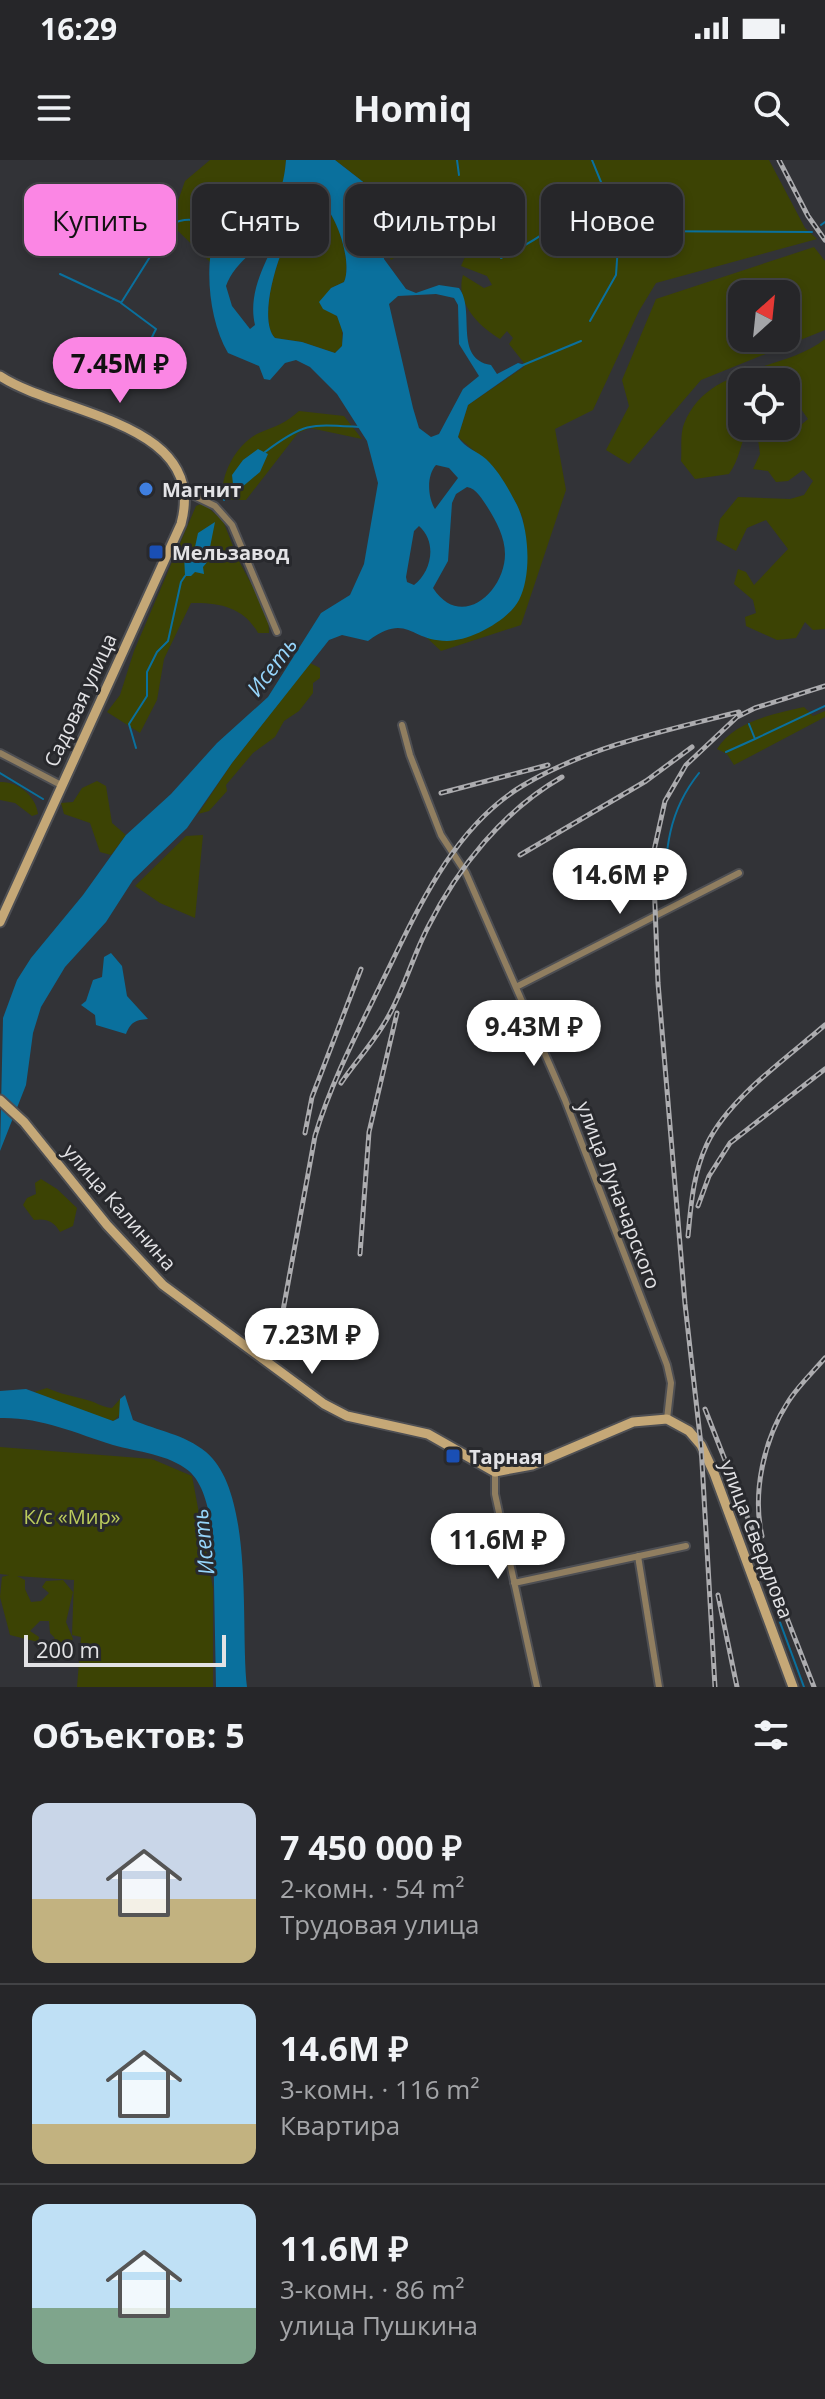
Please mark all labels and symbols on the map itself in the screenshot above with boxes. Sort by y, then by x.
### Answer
north arrow [728,280,800,352]
pin: 7.45M ₽ [46,337,194,405]
place label: Магнит [162,476,241,503]
marker: Магнит [137,480,155,498]
place label: Мельзавод [172,539,289,566]
marker: Мельзавод [147,543,165,561]
street label: Садовая улица [37,629,123,771]
water label: Исеть [239,630,303,702]
pin: 14.6M ₽ [546,848,694,916]
pin: 9.43M ₽ [460,1000,608,1068]
street label: улица Луначарского [571,1097,667,1293]
street label: улица Калинина [57,1138,183,1276]
pin: 7.23M ₽ [238,1308,386,1376]
place label: Тарная [469,1443,543,1470]
marker: Тарная [444,1447,462,1465]
street label: улица Свердлова [714,1456,800,1622]
park label: К/с «Мир» [23,1503,121,1530]
water label: Исеть [184,1507,220,1577]
pin: 11.6M ₽ [424,1513,572,1581]
scale bar [24,1631,226,1667]

